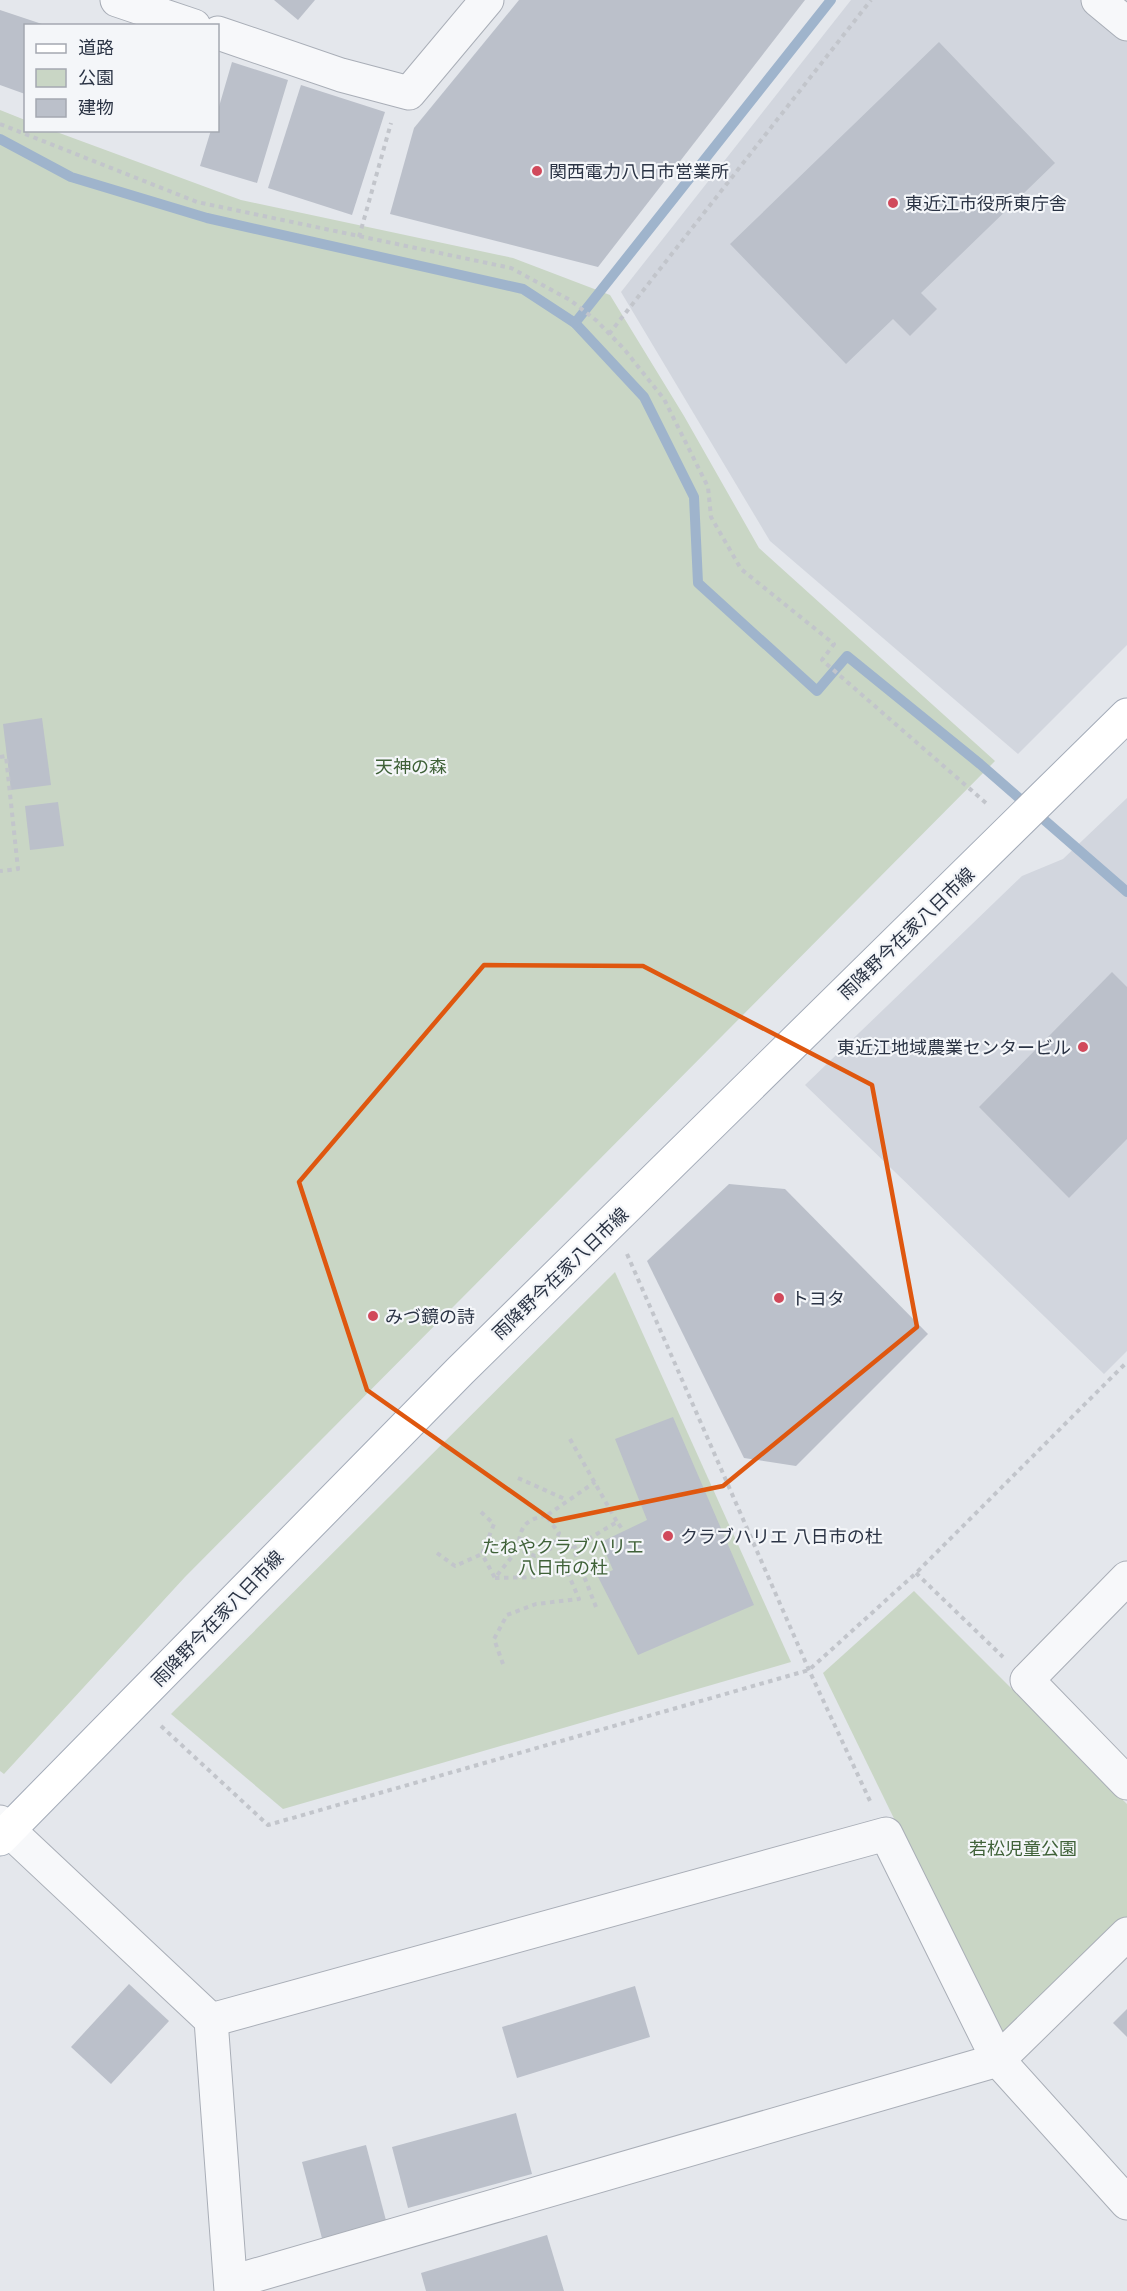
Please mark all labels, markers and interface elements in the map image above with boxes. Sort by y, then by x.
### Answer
legend [24,24,219,132]
text: 道路 [78,35,114,59]
text: 公園 [78,65,114,89]
text: 建物 [78,95,114,119]
place label: 関西電力八日市営業所 [549,159,729,183]
marker: 関西電力八日市営業所 [530,164,544,178]
place label: 東近江市役所東庁舎 [905,191,1067,215]
marker: 東近江市役所東庁舎 [886,196,900,210]
park label: 天神の森 [375,754,447,778]
street label: 雨降野今在家八日市線 [833,862,979,1004]
place label: 東近江地域農業センタービル [837,1035,1071,1059]
marker: 東近江地域農業センタービル [1076,1040,1090,1054]
street label: 雨降野今在家八日市線 [487,1202,633,1344]
place label: トヨタ [791,1286,845,1310]
marker: トヨタ [772,1291,786,1305]
place label: みづ鏡の詩 [385,1304,475,1328]
marker: みづ鏡の詩 [366,1309,380,1323]
place label: クラブハリエ 八日市の杜 [680,1524,883,1548]
marker: クラブハリエ 八日市の杜 [661,1529,675,1543]
park label: たねやクラブハリエ 八日市の杜 [482,1534,644,1579]
street label: 雨降野今在家八日市線 [146,1545,288,1691]
park label: 若松児童公園 [969,1836,1077,1860]

